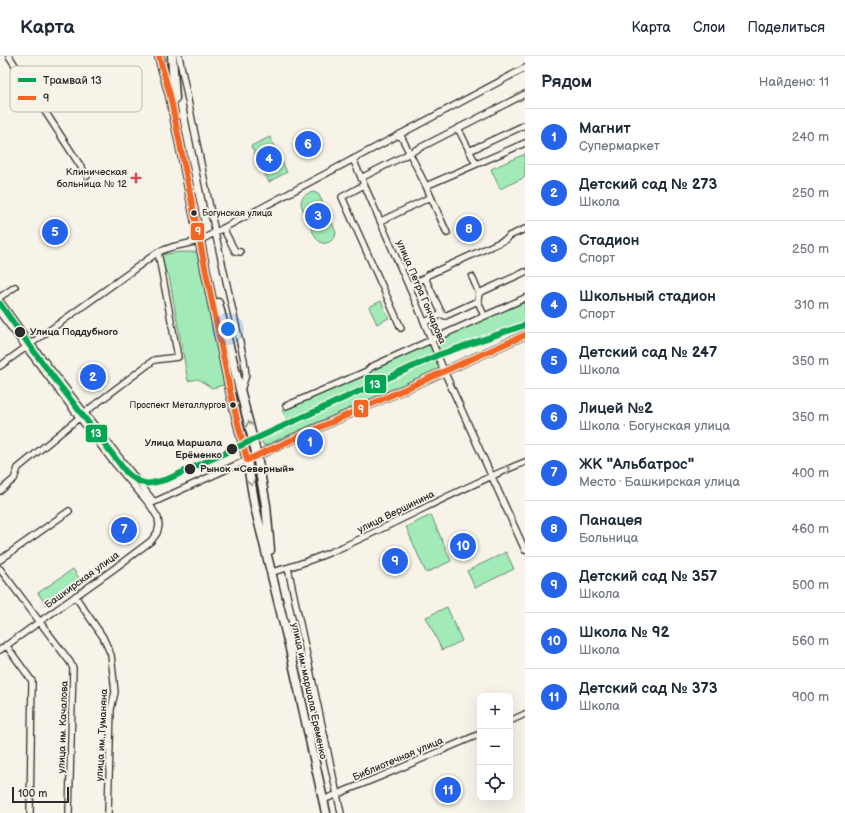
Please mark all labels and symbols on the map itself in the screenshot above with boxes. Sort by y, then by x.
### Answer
legend [10,66,142,112]
text: Трамвай 13 [43,74,102,87]
text: 9 [43,92,49,105]
pin: 6 [295,129,321,159]
pin: 4 [256,144,282,174]
place label: Клиническая больница № 12 [57,166,127,190]
marker: Клиническая больница № 12 [130,172,142,184]
pin: 3 [305,201,331,231]
marker: Богунская улица [189,208,199,218]
place label: Богунская улица [202,208,273,219]
pin: 8 [456,214,482,244]
pin: 5 [42,217,68,247]
line badge: 9 [190,222,205,241]
text: 9 [195,225,201,238]
street label: улица Петра Гончарова [394,238,448,346]
your location [218,319,238,339]
marker: Улица Поддубного [13,325,27,339]
place label: Улица Поддубного [30,326,119,338]
pin: 2 [80,362,106,392]
line badge: 13 [364,374,387,394]
text: 13 [369,378,381,391]
line badge: 9 [353,399,369,418]
place label: Проспект Металлургов [129,400,226,411]
marker: Проспект Металлургов [228,400,238,410]
text: 9 [358,403,364,416]
one-way arrow [245,421,253,427]
line badge: 13 [85,424,108,443]
text: 13 [90,427,102,440]
pin: 1 [297,427,323,457]
place label: Улица Маршала Ерёменко [145,437,223,461]
marker: Улица Маршала Ерёменко [225,442,239,456]
marker: Рынок «Северный» [183,462,197,476]
place label: Рынок «Северный» [200,463,295,475]
one-way arrow [504,465,511,473]
one-way arrow [246,480,255,487]
street label: улица Вершинина [356,488,436,536]
pin: 7 [111,515,137,545]
pin: 10 [450,531,476,561]
pin: 9 [382,546,408,576]
street label: Башкирская улица [42,549,122,611]
street label: улица им. маршала Еременко [289,622,329,760]
street label: улица им. Качалова [55,680,71,774]
street label: улица им. Туманяна [94,688,110,782]
street label: Библиотечная улица [351,734,445,784]
pin: 11 [435,775,461,805]
scale bar [12,785,69,804]

